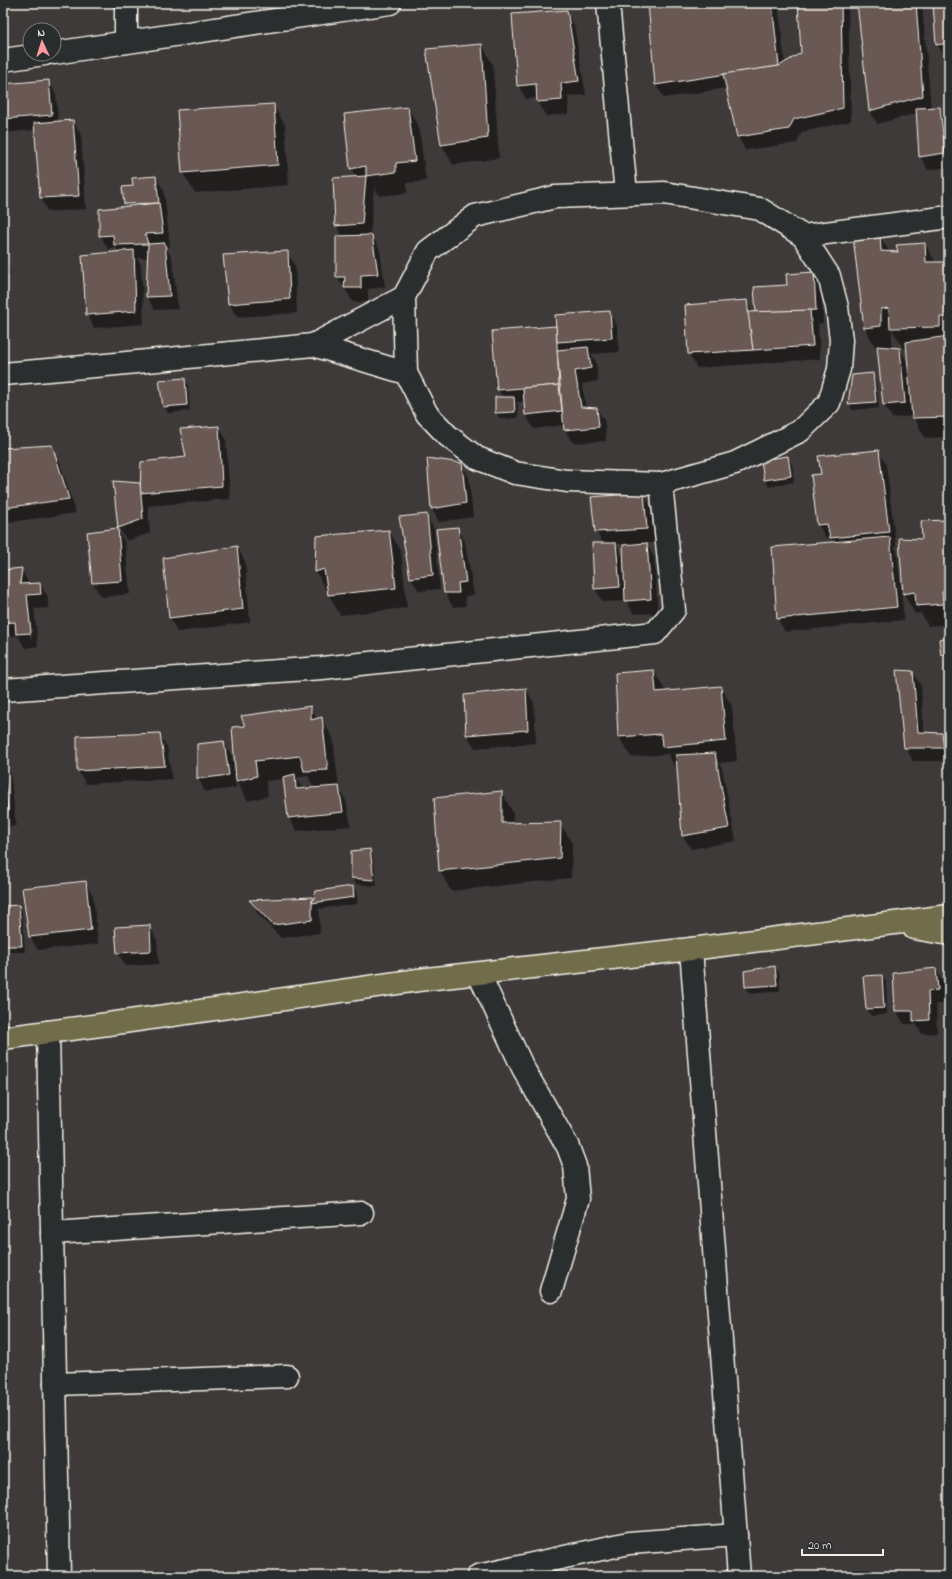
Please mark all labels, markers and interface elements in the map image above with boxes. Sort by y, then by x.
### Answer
north arrow [22,22,62,62]
text: N [37,25,46,41]
scale bar [802,1531,883,1557]
text: 20 m [808,1537,831,1555]

